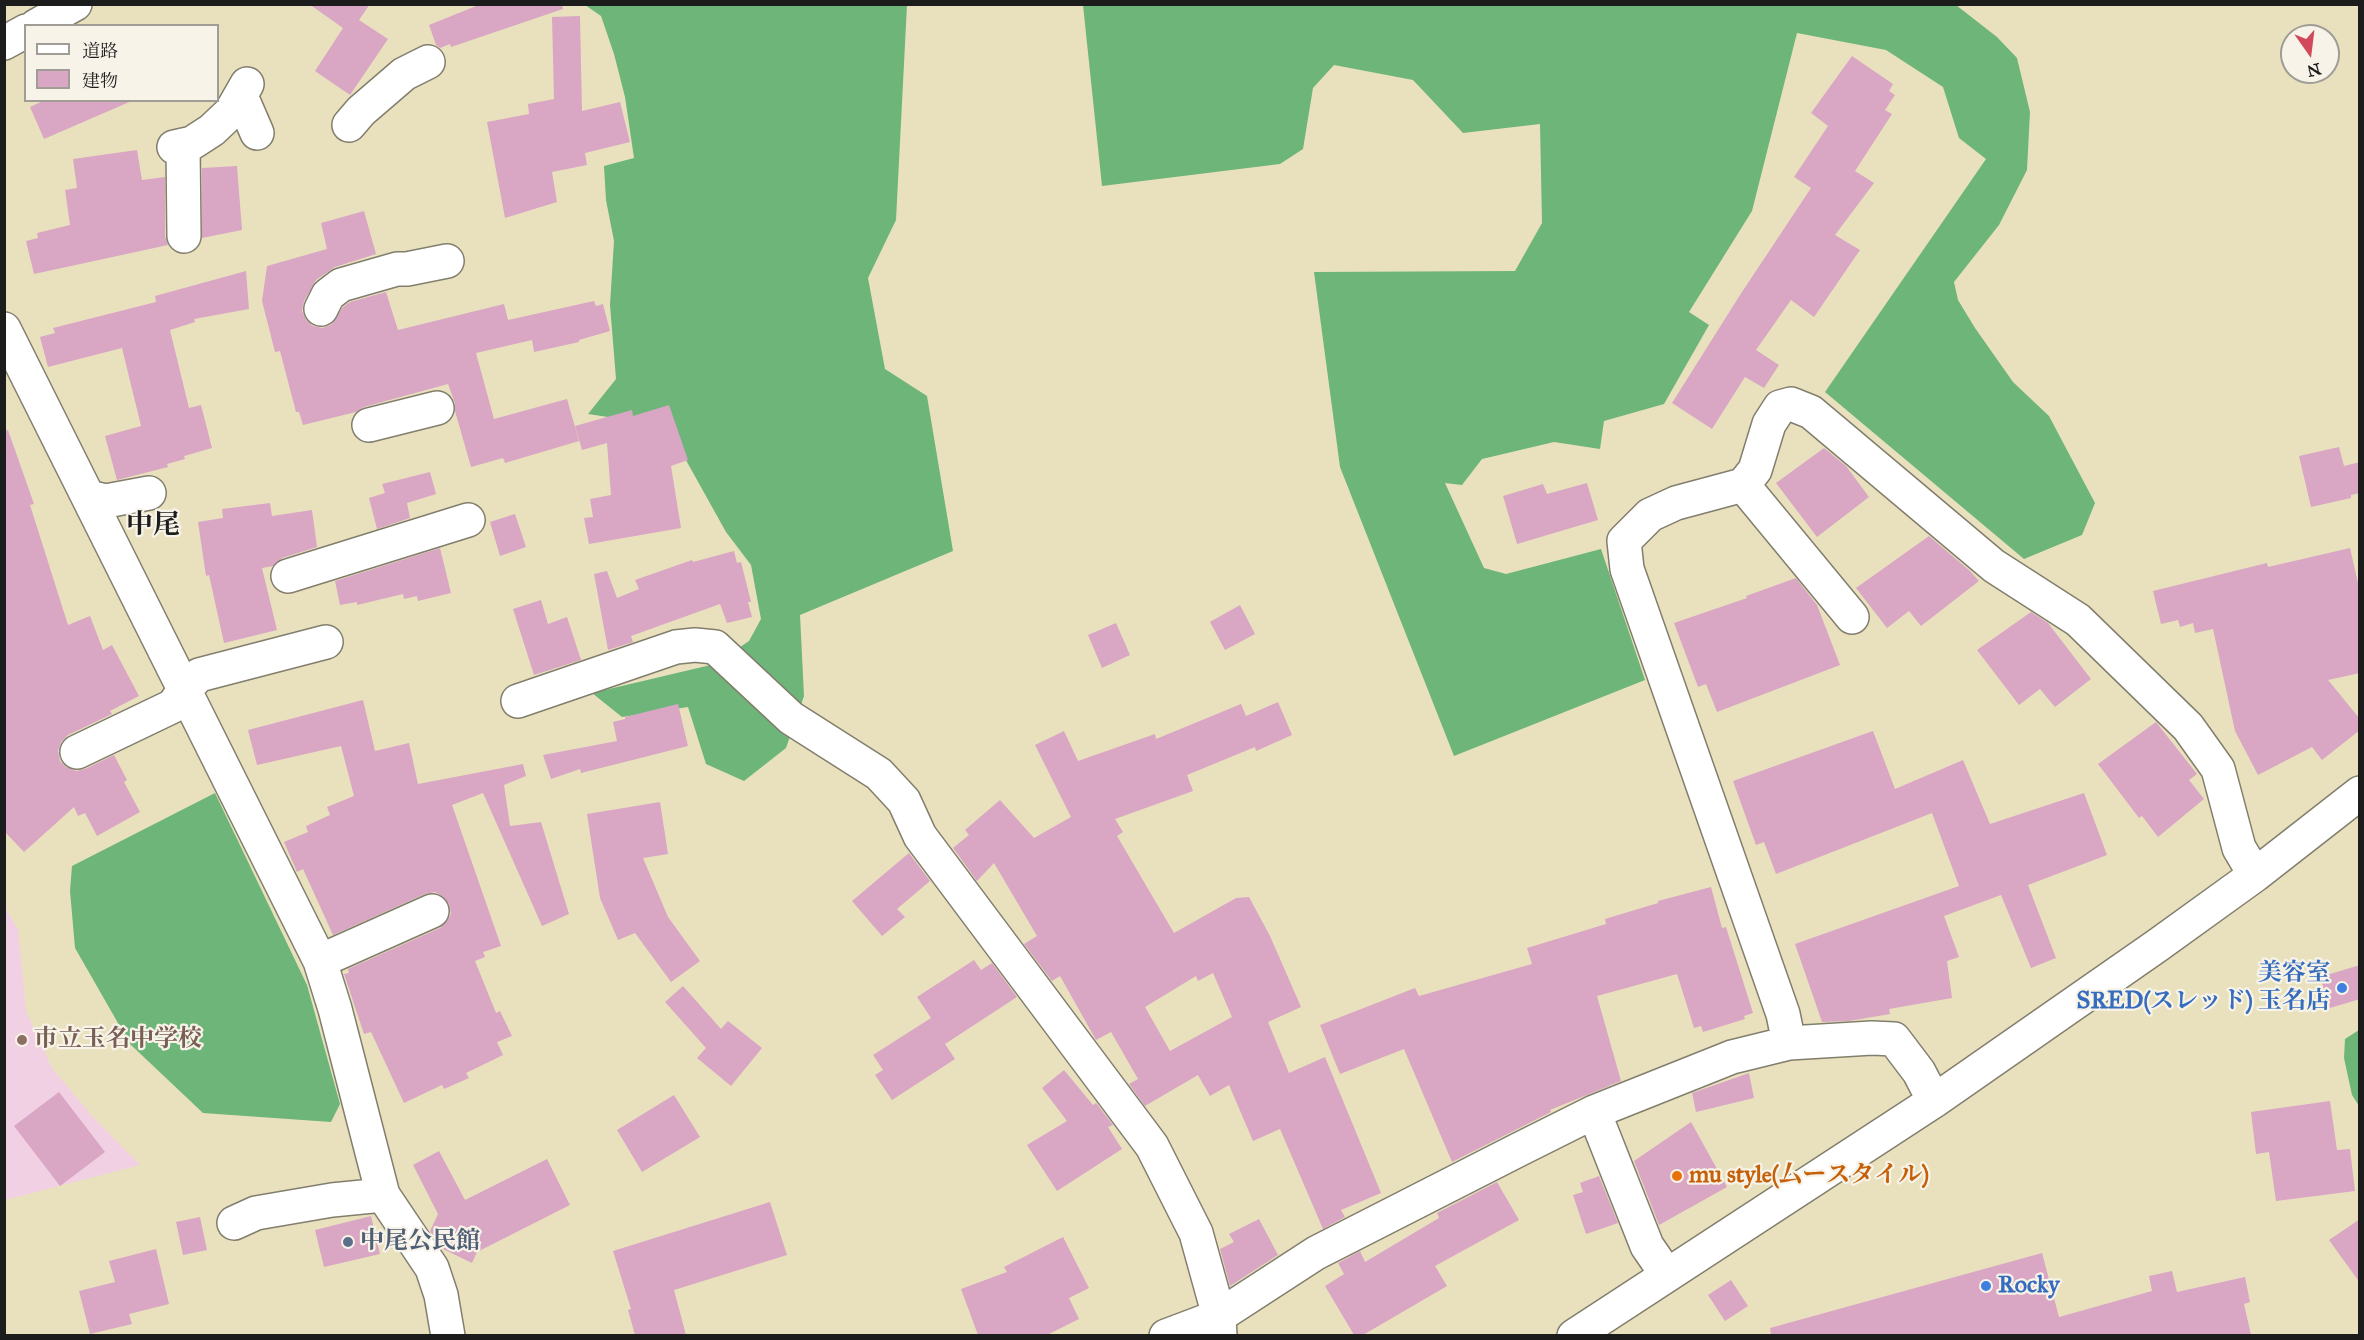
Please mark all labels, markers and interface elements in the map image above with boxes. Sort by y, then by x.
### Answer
legend [24,24,219,102]
north arrow [2280,24,2340,84]
text: 道路 [82,40,118,62]
text: N [2305,59,2323,81]
text: 建物 [82,70,118,92]
district label: 中尾 [126,510,180,542]
place label: 美容室 SRED(スレッド) 玉名店 [2077,960,2330,1016]
marker: 美容室 SRED(スレッド) 玉名店 [2335,981,2349,995]
place label: 市立玉名中学校 [34,1026,202,1054]
marker: 市立玉名中学校 [15,1033,29,1047]
place label: mu style(厶ースタイル) [1689,1162,1929,1190]
marker: mu style(厶ースタイル) [1670,1169,1684,1183]
place label: 中尾公民館 [360,1228,480,1256]
marker: 中尾公民館 [341,1235,355,1249]
place label: Rocky [1998,1272,2059,1300]
marker: Rocky [1979,1279,1993,1293]

